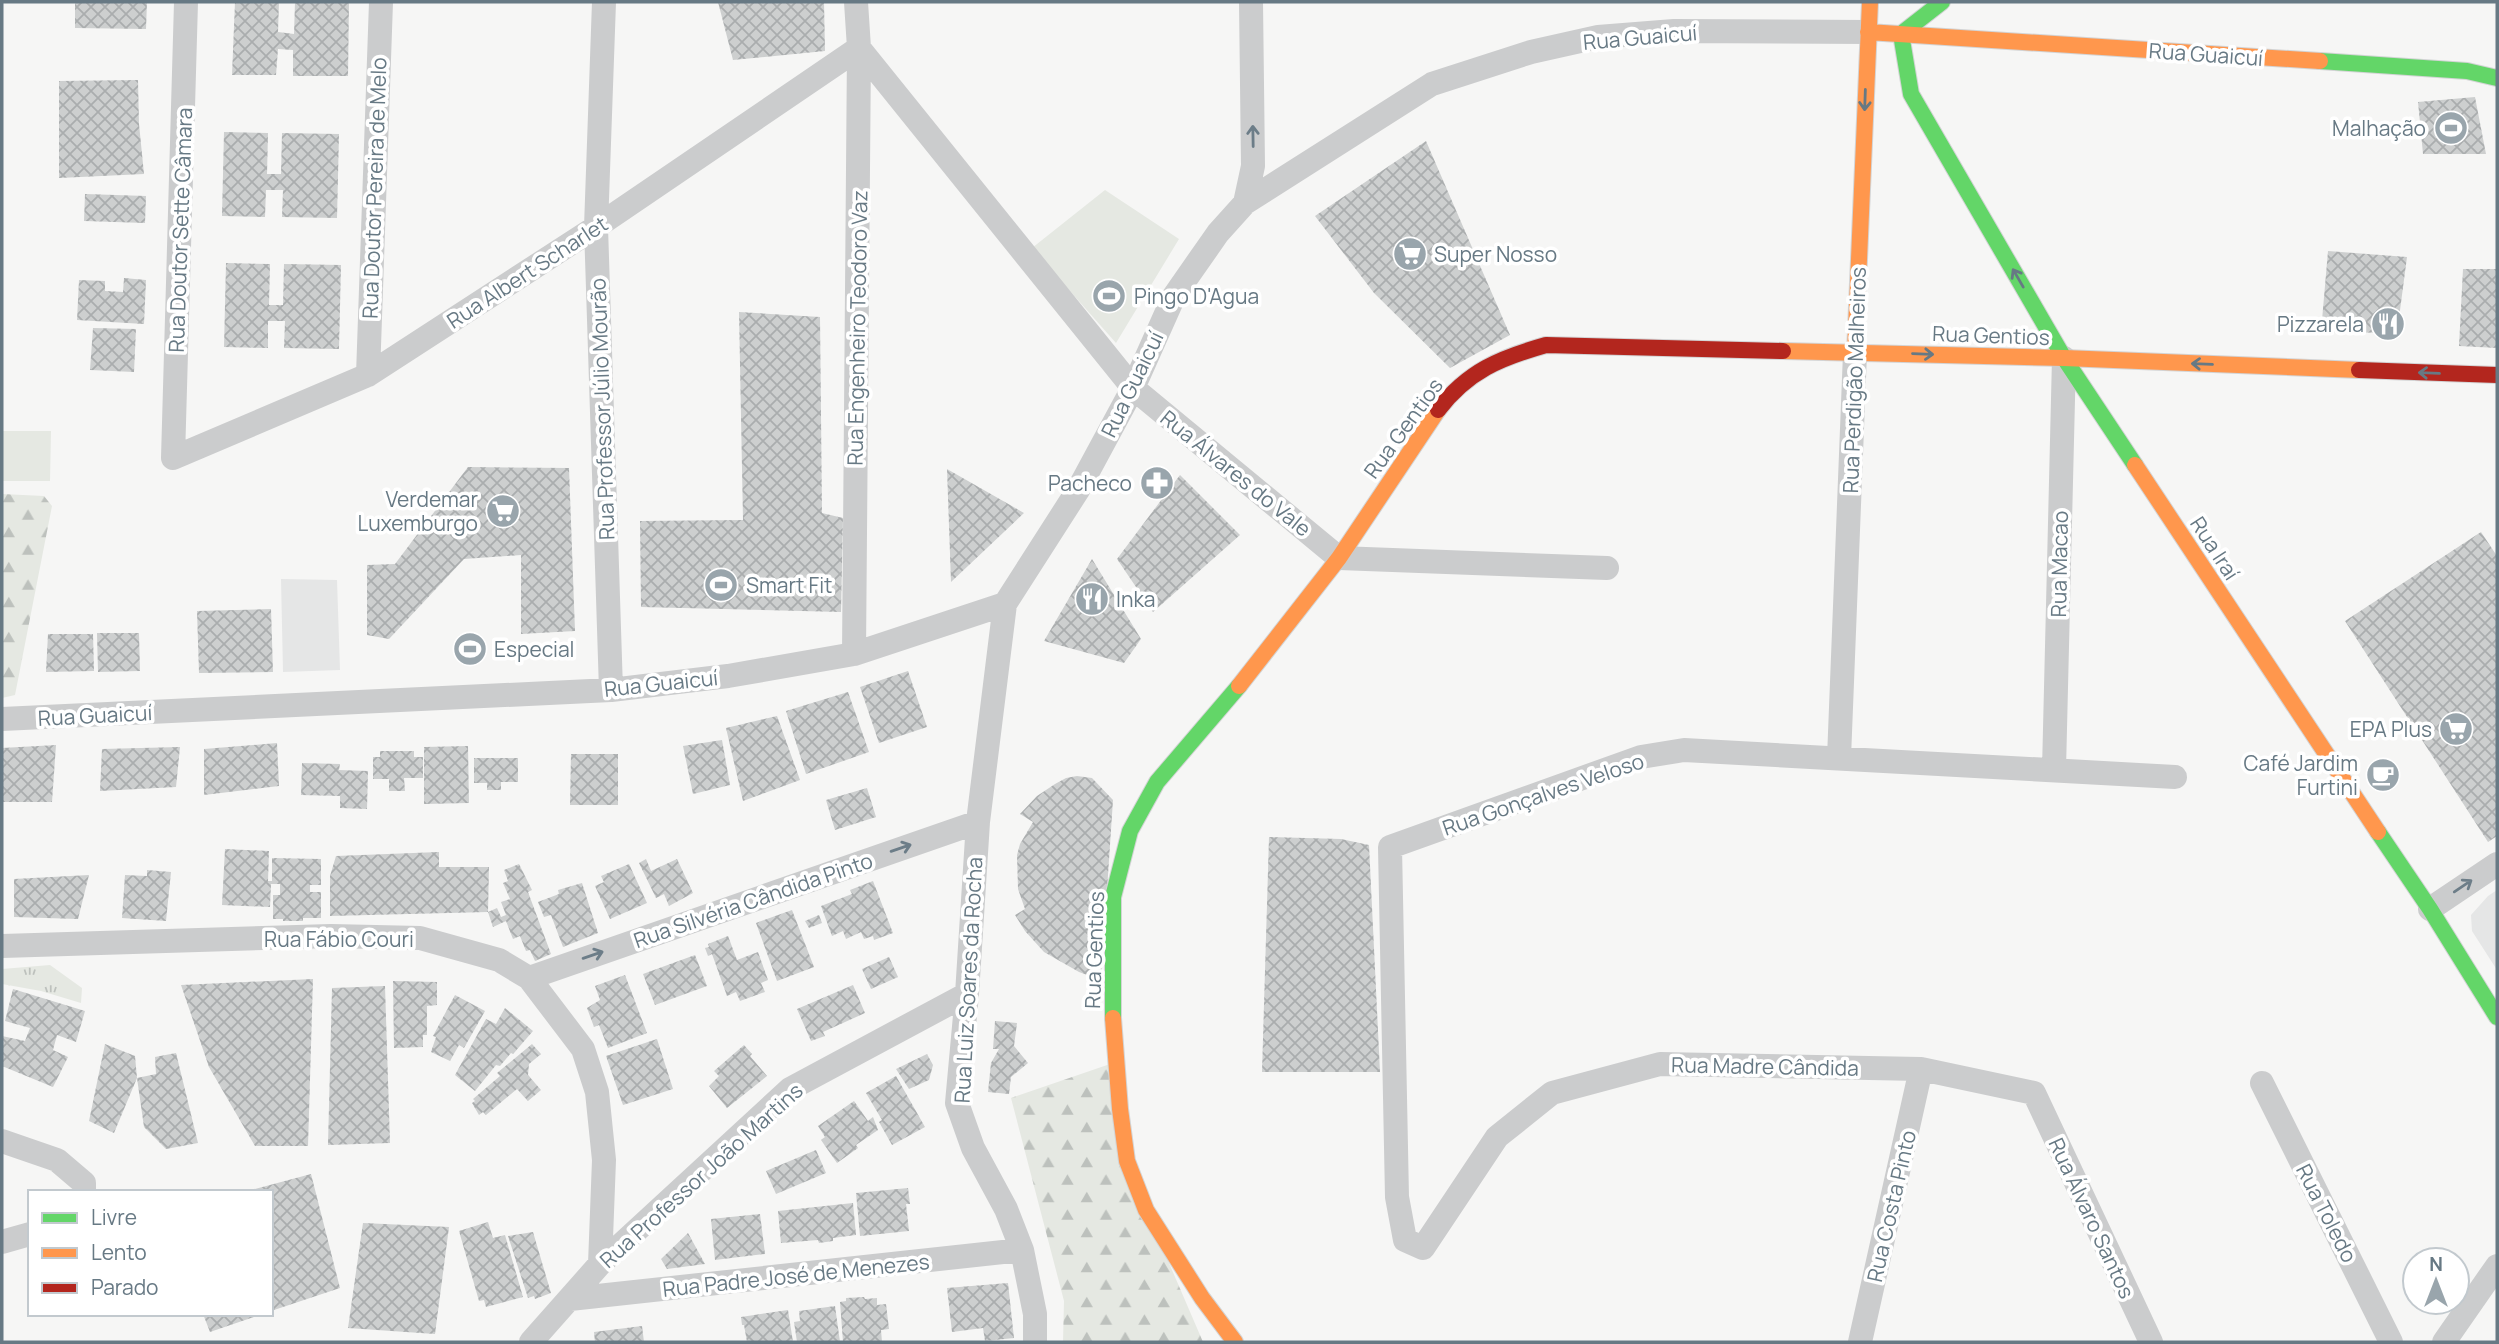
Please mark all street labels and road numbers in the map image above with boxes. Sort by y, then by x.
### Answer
street label: Rua Guaicuí [1582,18,1698,56]
street label: Rua Guaicuí [2148,36,2264,72]
street label: Rua Doutor Pereira de Melo [355,57,393,319]
street label: Rua Doutor Sette Câmara [162,107,198,353]
street label: Rua Engenheiro Teodoro Vaz [841,190,873,466]
street label: Rua Albert Scharlet [441,209,613,335]
street label: Rua Perdigão Malheiros [1836,266,1872,494]
street label: Rua Professor Júlio Mourão [583,278,621,540]
street label: Rua Gentios [1932,319,2050,351]
street label: Rua Guaicuí [1094,326,1170,442]
street label: Rua Gentios [1357,372,1449,484]
street label: Rua Álvares do Vale [1155,404,1317,542]
street label: Rua Macao [2044,510,2074,618]
street label: Rua Iraí [2184,511,2246,585]
street label: Rua Guaicuí [603,663,719,703]
street label: Rua Guaicuí [37,698,153,732]
street label: Rua Gonçalves Veloso [1438,746,1648,842]
street label: Rua Silvéria Cândida Pinto [630,846,876,954]
street label: Rua Luiz Soares da Rocha [948,856,988,1104]
street label: Rua Gentios [1078,891,1110,1009]
street label: Rua Fábio Couri [264,925,414,953]
street label: Rua Madre Cândida [1671,1050,1859,1082]
street label: Rua Professor João Martins [594,1076,808,1274]
street label: Rua Costa Pinto [1860,1127,1922,1285]
street label: Rua Álvaro Santos [2043,1133,2141,1303]
street label: Rua Toledo [2290,1159,2364,1267]
street label: Rua Padre José de Menezes [661,1247,931,1303]

